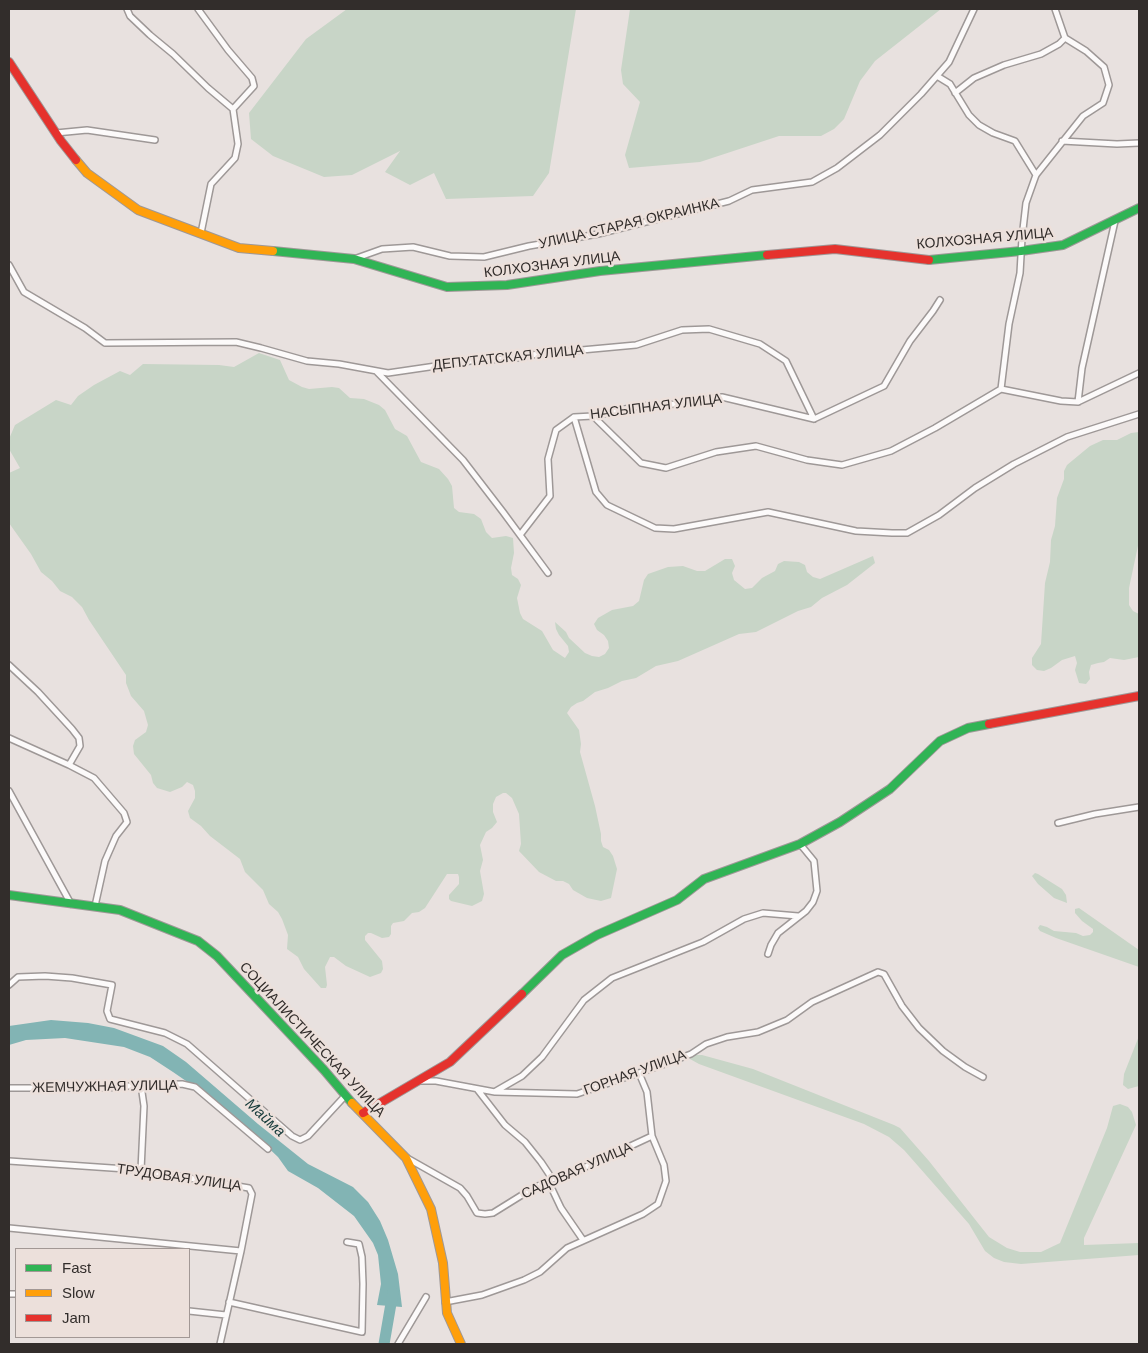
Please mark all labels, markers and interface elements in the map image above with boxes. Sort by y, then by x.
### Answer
street label: УЛИЦА СТАРАЯ ОКРАИНКА [537,195,721,253]
street label: КОЛХОЗНАЯ УЛИЦА [916,225,1054,253]
street label: КОЛХОЗНАЯ УЛИЦА [483,248,621,282]
street label: ДЕПУТАТСКАЯ УЛИЦА [432,342,584,374]
street label: НАСЫПНАЯ УЛИЦА [589,391,723,423]
street label: СОЦИАЛИСТИЧЕСКАЯ УЛИЦА [236,959,388,1121]
street label: ГОРНАЯ УЛИЦА [581,1047,689,1099]
street label: ЖЕМЧУЖНАЯ УЛИЦА [32,1077,178,1097]
water label: Майма [241,1095,289,1141]
street label: САДОВАЯ УЛИЦА [519,1139,635,1203]
street label: ТРУДОВАЯ УЛИЦА [116,1161,242,1195]
legend [15,1248,190,1338]
text: Fast [62,1259,91,1276]
text: Slow [62,1284,95,1301]
text: Jam [62,1309,90,1326]

